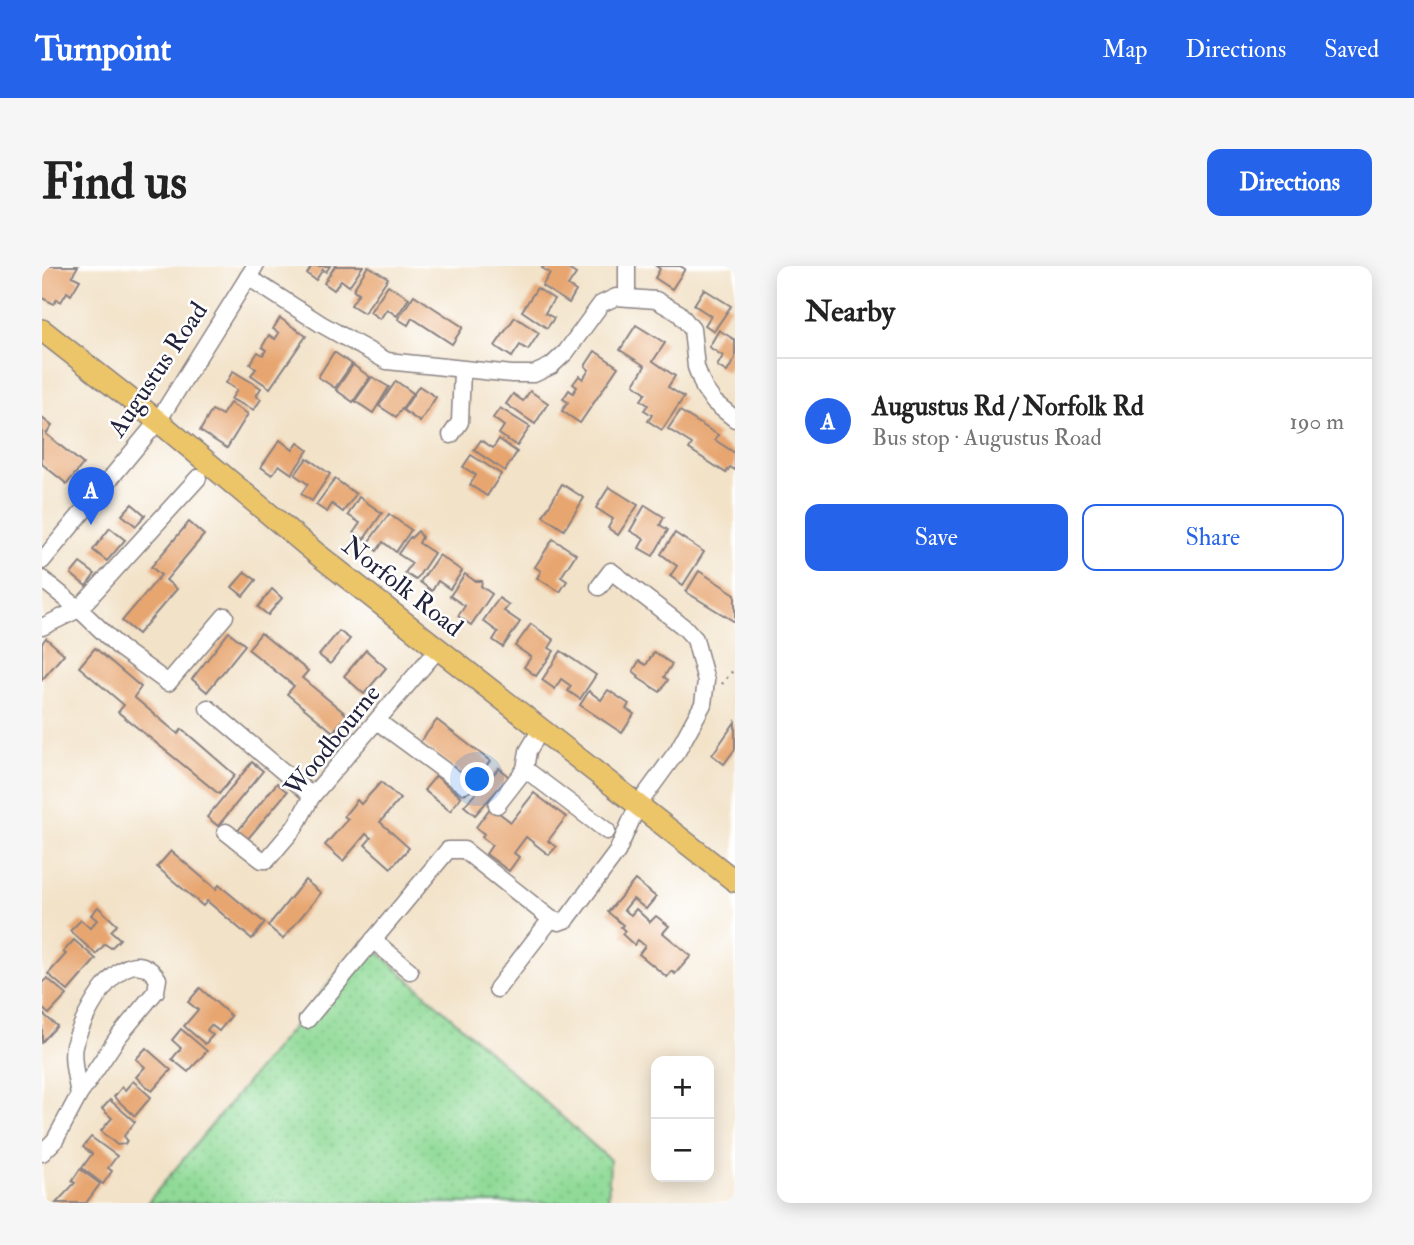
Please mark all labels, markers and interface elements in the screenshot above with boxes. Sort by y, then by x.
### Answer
text: Turnpoint [35,29,171,70]
text: Map [1102,34,1147,65]
text: Directions [1185,34,1286,65]
text: Saved [1324,34,1379,65]
button: Directions [1207,149,1372,216]
text: Find us [42,152,187,213]
text: Nearby [805,293,895,330]
street label: Augustus Road [100,296,215,444]
text: Augustus Rd / Norfolk Rd [872,391,1144,423]
text: A [821,407,835,436]
text: 190 m [1290,407,1344,436]
text: Bus stop · Augustus Road [872,423,1102,452]
pin: A [68,467,114,525]
button: Save [805,504,1068,571]
button: Share [1082,504,1344,571]
street label: Norfolk Road [336,530,469,644]
street label: Woodbourne [277,678,388,804]
your location [460,762,494,796]
map controls [651,1056,714,1182]
button: + [651,1056,714,1119]
button: − [651,1119,714,1182]

